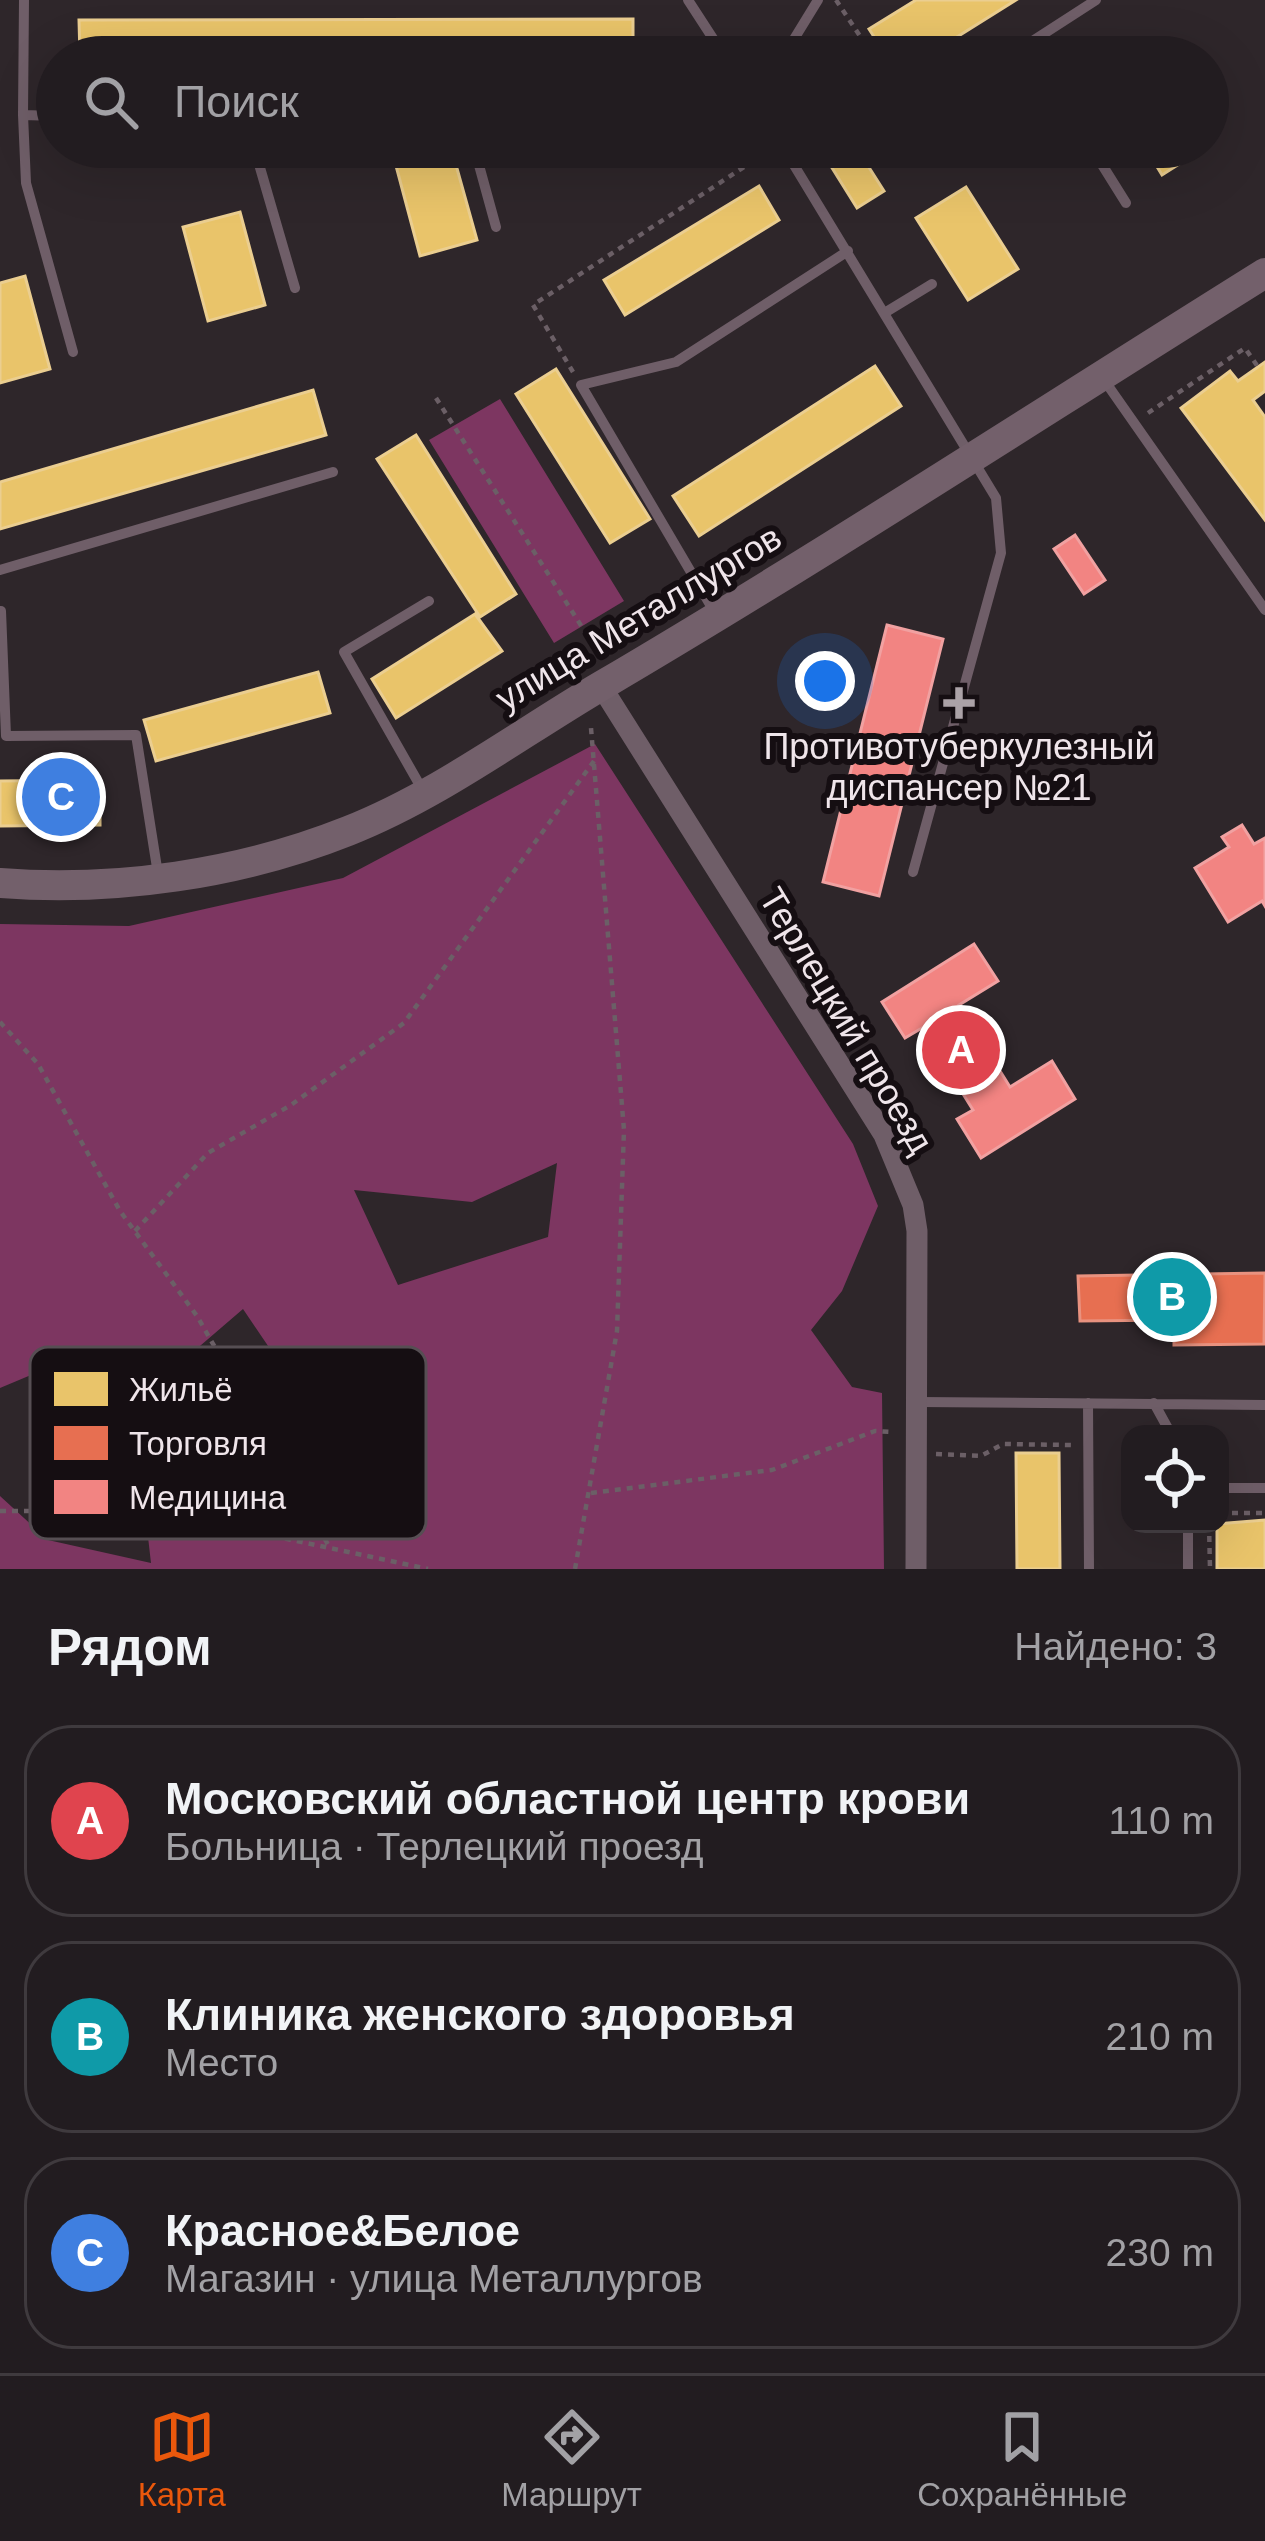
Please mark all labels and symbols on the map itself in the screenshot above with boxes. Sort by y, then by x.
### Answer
street label: улица Металлургов [488,516,788,719]
your location [795,651,855,711]
marker: Противотуберкулезный диспансер №21 [943,687,975,719]
place label: Противотуберкулезный диспансер №21 [763,726,1155,808]
pin: C [22,752,100,842]
street label: Терлецкий проезд [751,880,942,1160]
pin: A [922,1005,1000,1095]
pin: B [1133,1252,1211,1342]
legend [30,1347,426,1539]
text: Жильё [129,1371,233,1408]
text: Торговля [129,1425,267,1462]
text: Медицина [129,1479,287,1516]

